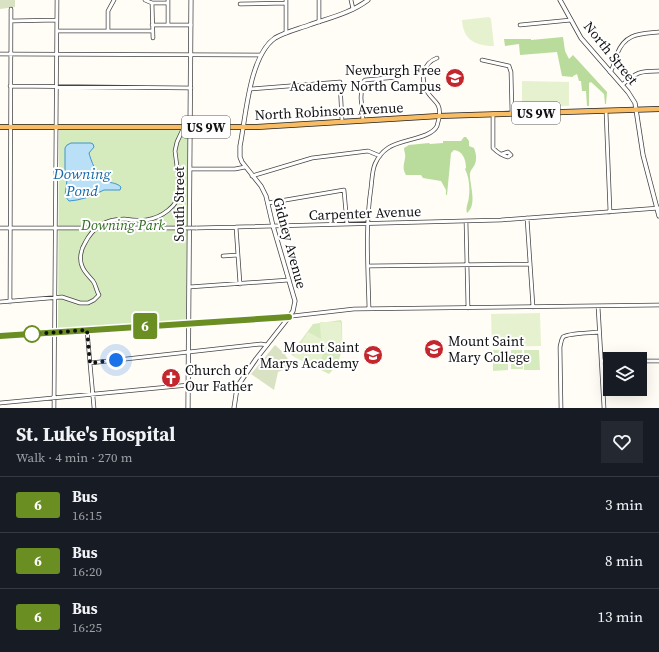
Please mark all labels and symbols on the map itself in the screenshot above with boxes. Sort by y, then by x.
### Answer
street label: North Street [579,17,643,89]
place label: Newburgh Free Academy North Campus [290,60,441,96]
school or university icon: Newburgh Free Academy North Campus [444,67,466,89]
street label: North Robinson Avenue [254,97,404,125]
road number: US 9W [512,102,560,124]
road number: US 9W [182,116,230,138]
water label: Downing Pond [52,163,111,201]
street label: South Street [169,166,189,242]
street label: Gidney Avenue [268,195,312,291]
street label: Carpenter Avenue [308,201,422,225]
park label: Downing Park [80,215,165,235]
line badge: 6 [132,313,158,339]
unlabelled marker [23,325,41,343]
place label: Mount Saint Mary College [448,331,530,367]
place label: Mount Saint Marys Academy [260,337,360,373]
school or university icon: Mount Saint Mary College [423,338,445,360]
school or university icon: Mount Saint Marys Academy [362,344,384,366]
your location [106,350,126,370]
place label: Church of Our Father [185,360,253,396]
church icon: Church of Our Father [160,367,182,389]

